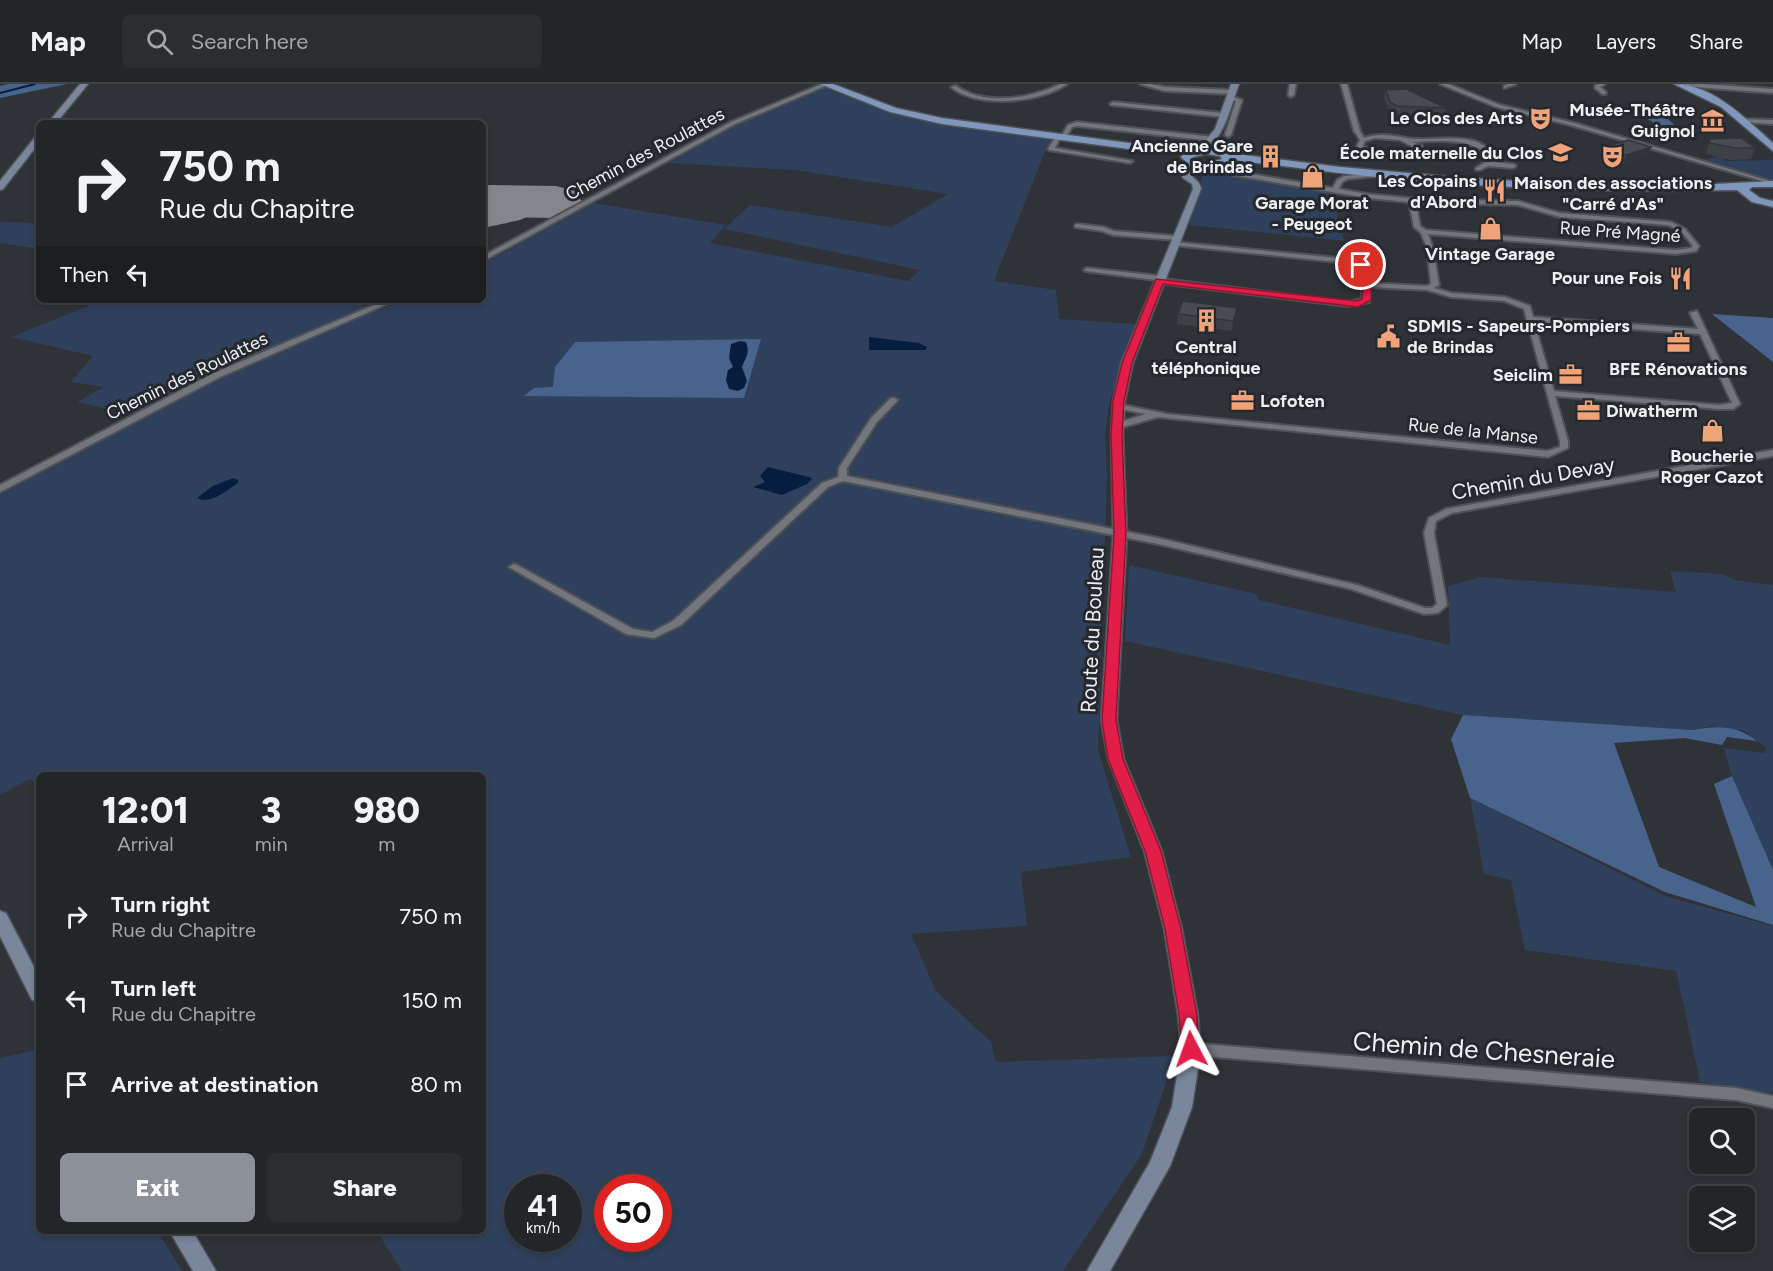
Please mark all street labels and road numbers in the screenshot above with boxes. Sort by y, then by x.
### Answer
street label: Chemin des Roulattes [562,103,728,205]
street label: Rue Pré Magné [1559,217,1681,247]
street label: Chemin des Roulattes [103,327,271,425]
street label: Rue de la Manse [1407,413,1539,449]
street label: Chemin du Devay [1450,451,1616,505]
street label: Route du Bouleau [1075,546,1109,714]
street label: Chemin de Chesneraie [1352,1025,1616,1075]

